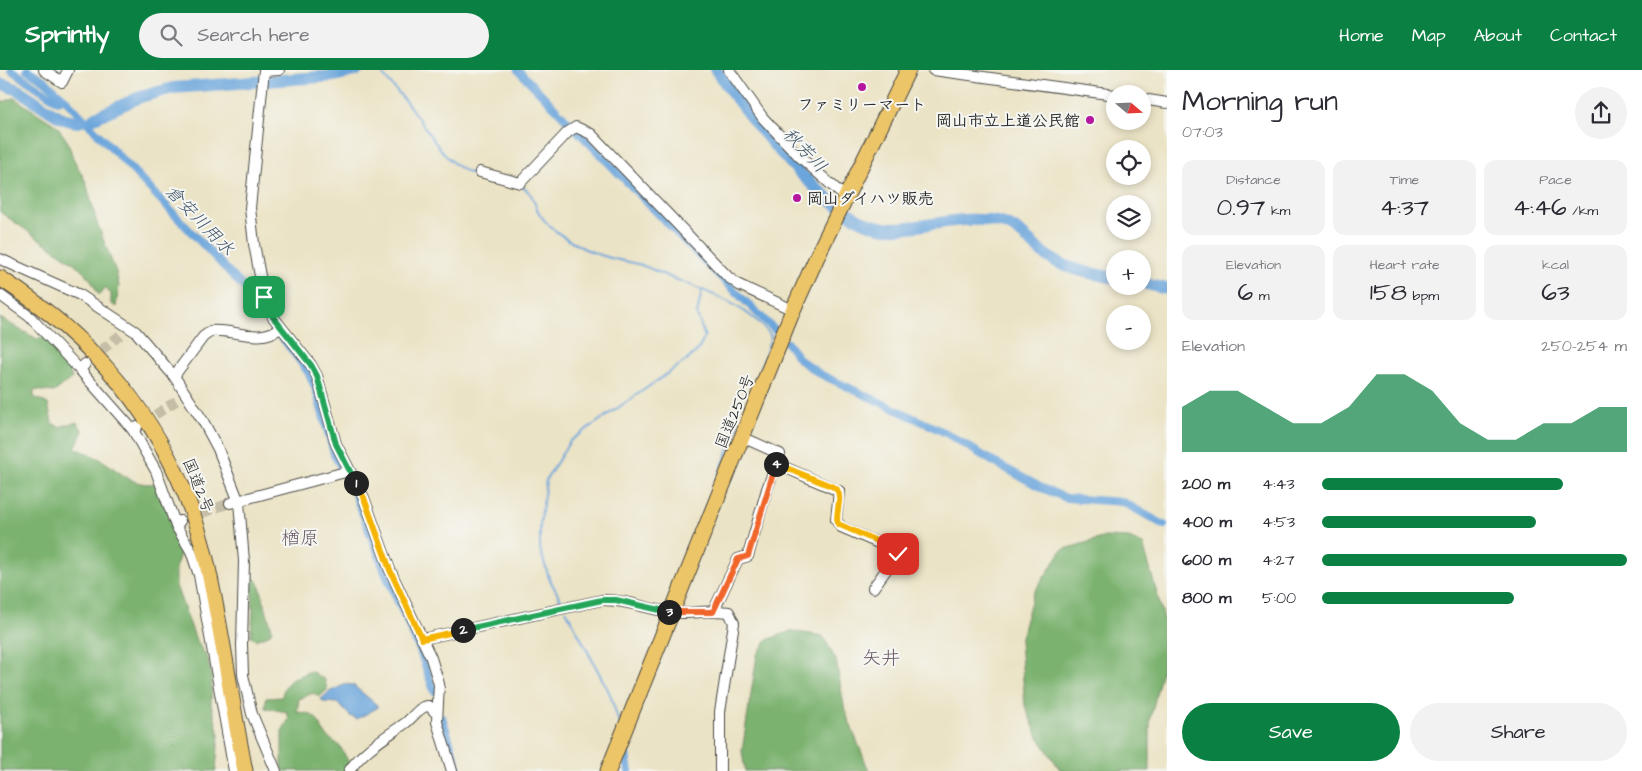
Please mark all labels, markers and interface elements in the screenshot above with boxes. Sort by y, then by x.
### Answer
search box [139,13,489,58]
text: Sprintly [25,18,109,52]
icon: search [157,21,185,49]
text: Search here [197,22,309,49]
text: Home [1339,23,1384,48]
text: Map [1412,23,1446,48]
text: About [1474,23,1522,48]
text: Contact [1550,23,1617,48]
marker: ファミリーマート [856,81,868,93]
text: Morning run [1182,82,1338,121]
north arrow [1106,85,1151,130]
map controls [1106,85,1151,350]
button: share [1575,87,1627,139]
place label: ファミリーマート [798,94,926,116]
place label: 岡山市立上道公民館 [936,110,1080,132]
marker: 岡山市立上道公民館 [1084,114,1096,126]
text: 07:03 [1182,121,1223,143]
water label: 秋芳川 [777,122,832,178]
button: locate [1106,140,1151,185]
text: Distance [1226,170,1281,190]
text: Time [1390,170,1419,190]
text: Pace [1539,170,1572,190]
water label: 倉安川用水 [159,179,240,261]
place label: 岡山ダイハツ販売 [807,188,933,210]
text: 0.97 [1216,190,1265,225]
text: 4:37 [1380,190,1429,225]
text: 4:46 [1513,190,1567,225]
marker: 岡山ダイハツ販売 [791,192,803,204]
button: layers [1106,195,1151,240]
text: km [1265,201,1291,221]
text: /km [1567,201,1598,221]
button: + [1106,250,1151,295]
text: Elevation [1226,255,1281,275]
text: Heart rate [1369,255,1440,275]
text: kcal [1542,255,1569,275]
text: 6 [1237,275,1253,310]
text: 158 [1370,275,1407,310]
text: 63 [1541,275,1570,310]
pin [243,276,285,318]
icon: arrive [250,283,278,311]
text: m [1253,286,1270,306]
text: bpm [1407,286,1439,306]
button: − [1106,305,1151,350]
text: Elevation [1182,335,1245,357]
text: 250–254 m [1541,335,1627,357]
street label: 国道250号 [710,371,760,452]
pin: 4 [764,452,788,476]
text: 4 [772,454,781,474]
street label: 国道2号 [177,455,219,516]
pin: 1 [344,470,368,496]
text: 1 [356,473,357,493]
text: 200 m [1182,473,1230,495]
text: 4:43 [1262,473,1295,495]
text: 400 m [1182,511,1232,533]
text: 4:53 [1262,511,1295,533]
district label: 楢原 [281,525,319,552]
pin [877,533,919,575]
icon: check [884,540,912,568]
text: 600 m [1182,549,1231,571]
text: 4:27 [1262,549,1295,571]
text: 800 m [1182,587,1231,609]
text: 5:00 [1262,587,1296,609]
pin: 3 [656,600,682,624]
text: 3 [666,602,673,622]
pin: 2 [450,618,476,642]
text: 2 [459,620,468,640]
district label: 矢井 [862,645,900,672]
button: Save [1182,703,1400,761]
button: Share [1410,703,1627,761]

